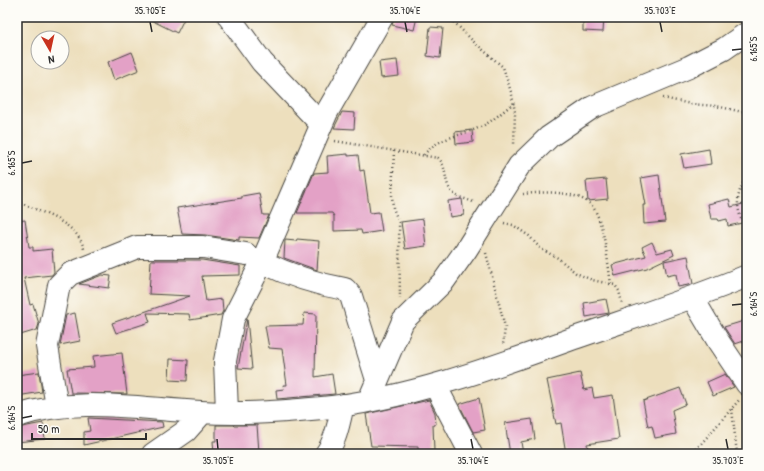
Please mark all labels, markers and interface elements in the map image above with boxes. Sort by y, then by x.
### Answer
text: 35.705°E [134,4,166,17]
text: 35.704°E [390,4,421,17]
text: 35.703°E [644,4,676,17]
north arrow [30,30,70,70]
text: 6.165°S [747,36,760,61]
text: N [47,53,56,67]
text: 6.165°S [5,150,18,175]
text: 6.164°S [747,291,760,316]
text: 6.164°S [5,405,18,430]
scale bar [32,415,146,441]
text: 50 m [38,420,59,437]
text: 35.705°E [202,454,234,467]
text: 35.704°E [458,454,489,467]
text: 35.703°E [712,454,744,467]

